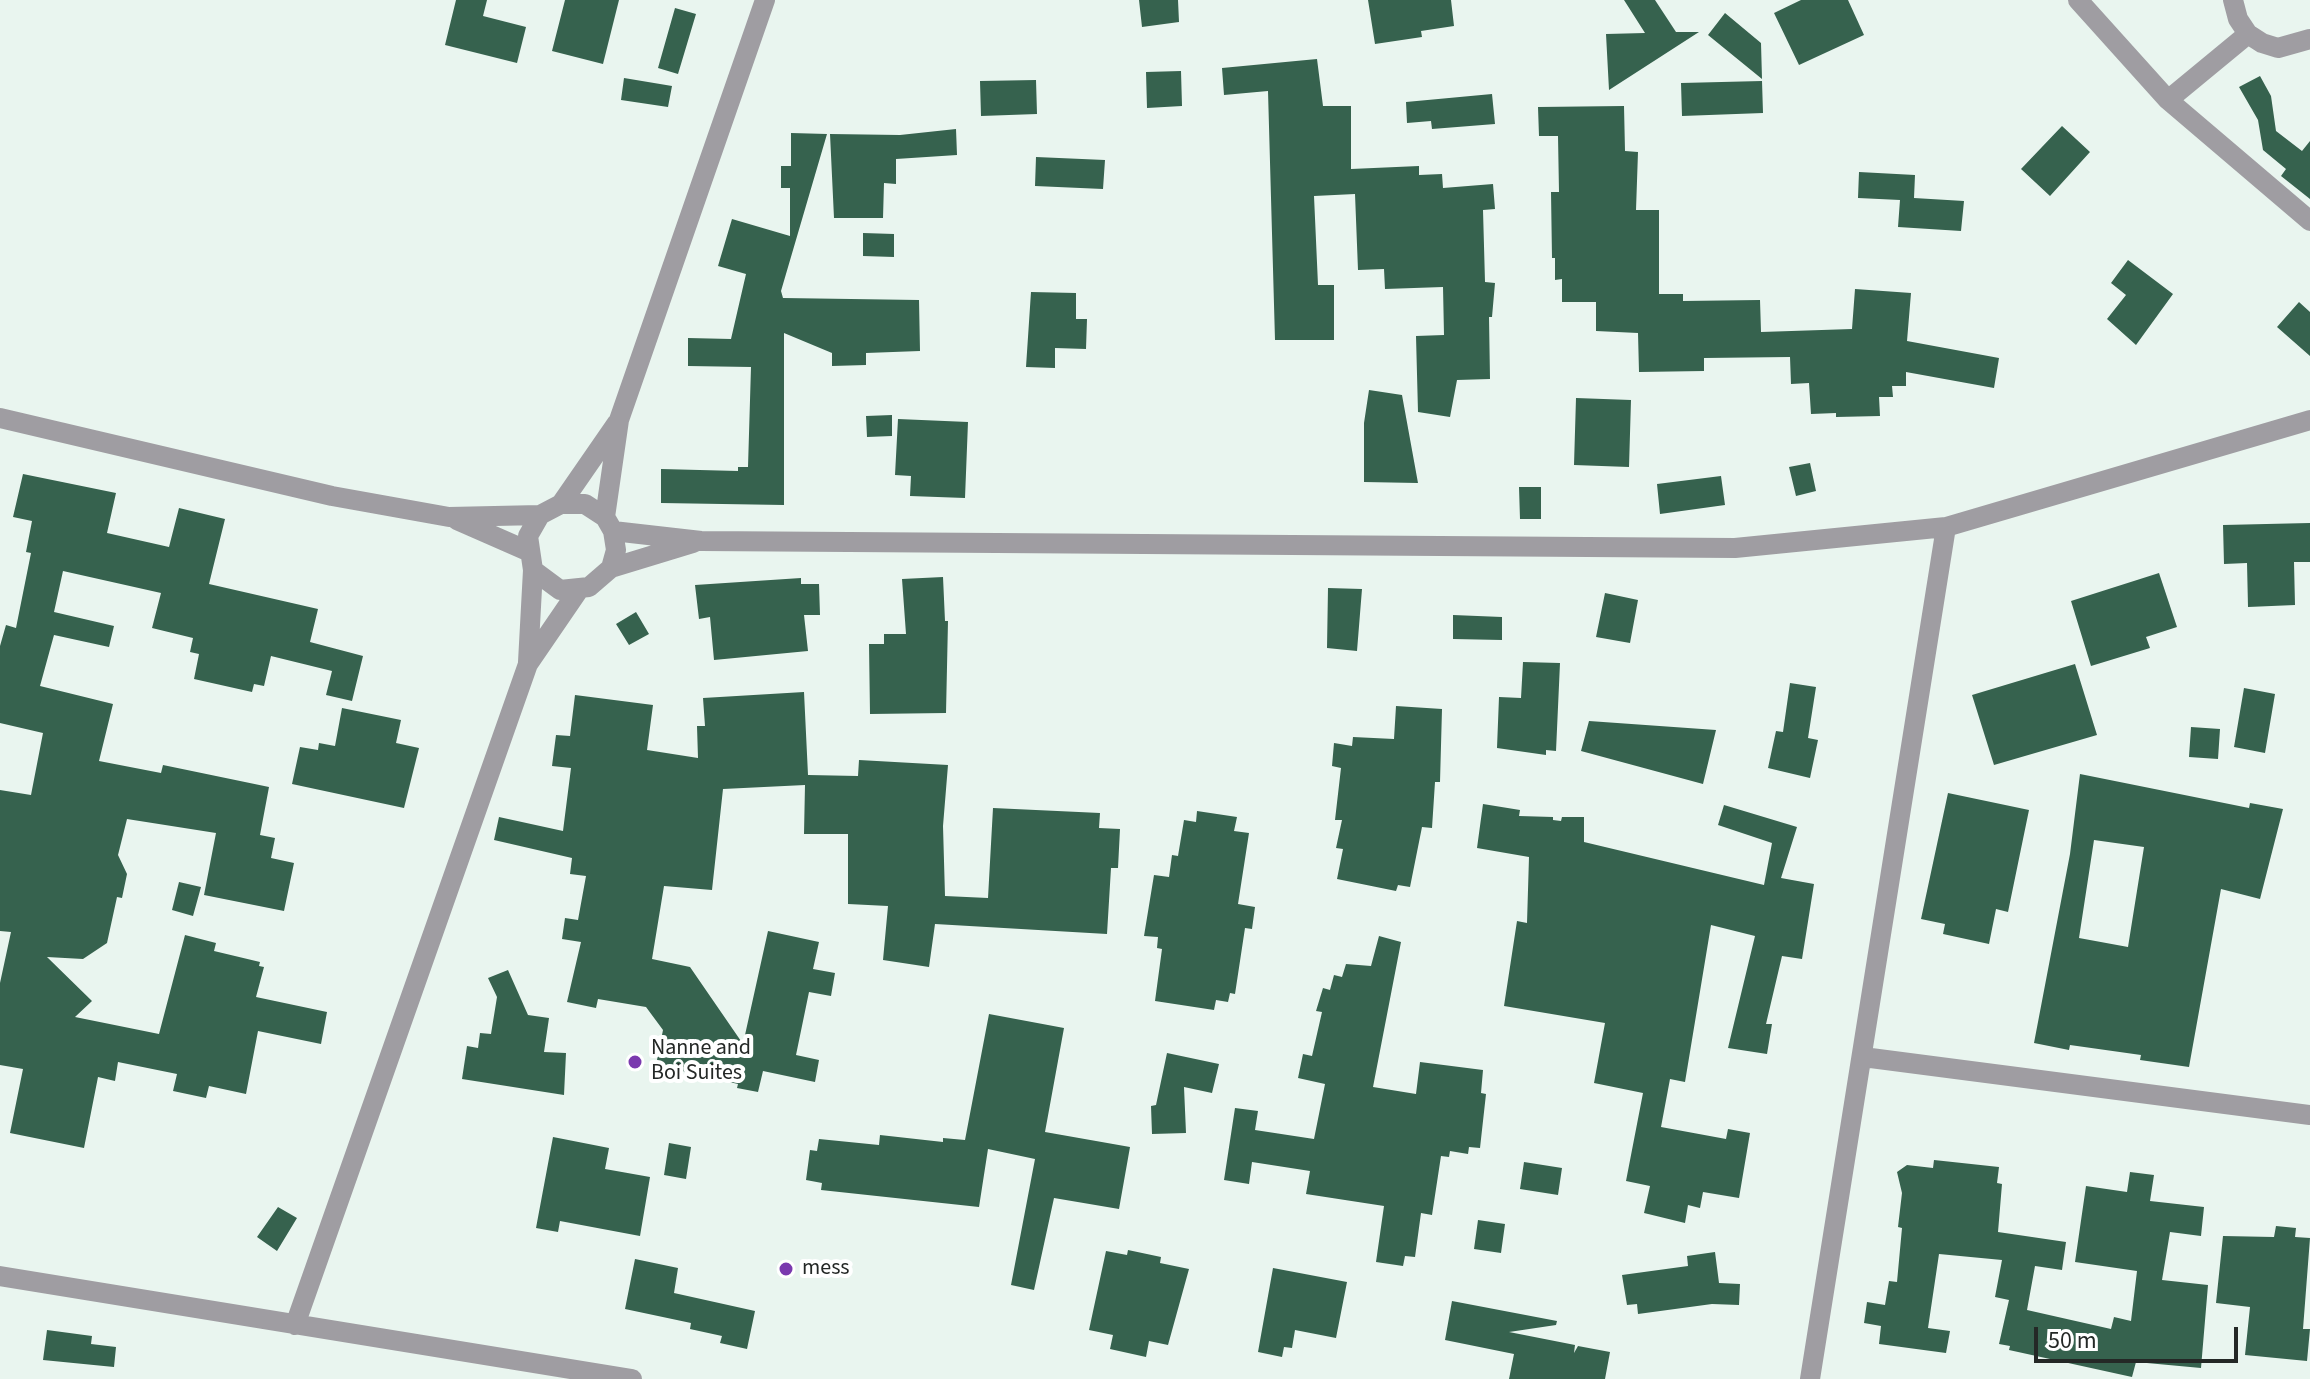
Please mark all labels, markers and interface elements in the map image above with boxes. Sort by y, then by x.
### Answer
place label: Nanne and Boi Suites [651,1036,751,1088]
marker: Nanne and Boi Suites [626,1053,644,1071]
place label: mess [802,1256,850,1282]
marker: mess [777,1260,795,1278]
scale bar [2038,1311,2242,1361]
text: 50 m [2048,1323,2097,1358]

